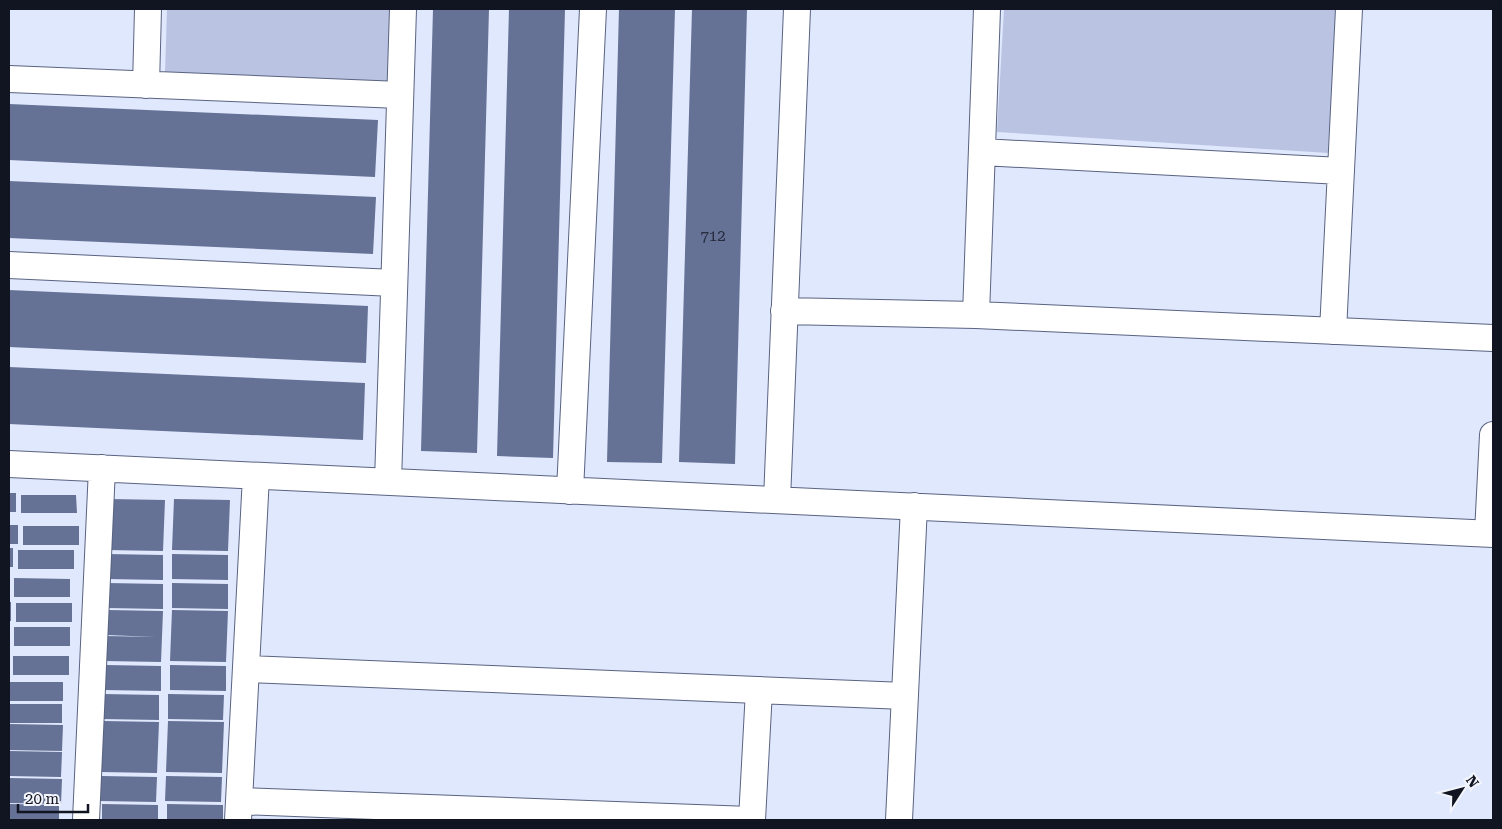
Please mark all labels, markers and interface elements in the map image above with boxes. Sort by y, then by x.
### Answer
house number: 712 [700,227,726,245]
north arrow [1437,764,1487,814]
text: N [1463,772,1482,791]
scale bar [18,782,88,814]
text: 20 m [25,790,60,808]

